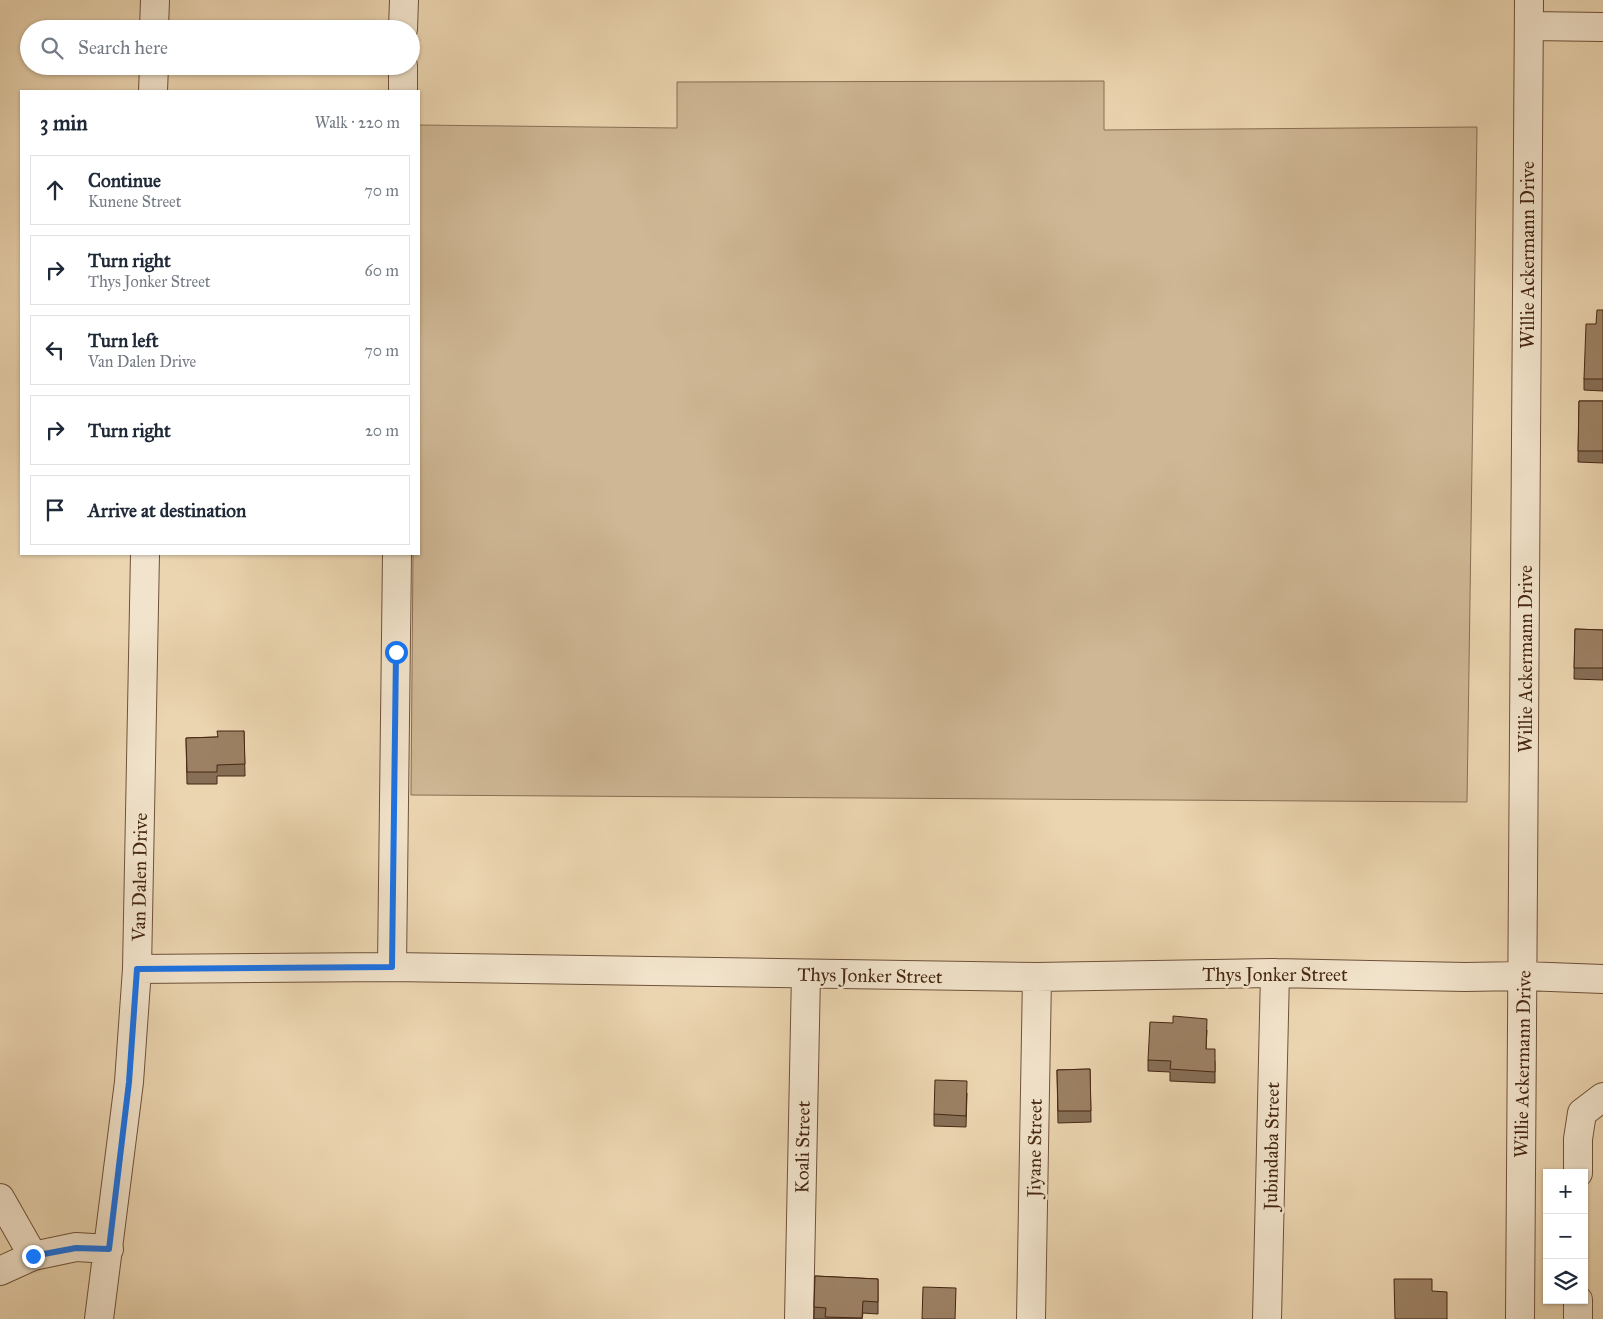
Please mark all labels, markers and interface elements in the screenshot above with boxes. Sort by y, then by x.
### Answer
search box [20,20,420,75]
icon: search [38,34,66,62]
text: Search here [78,36,168,59]
text: 3 min [40,110,88,136]
text: Walk · 220 m [315,113,400,132]
street label: Willie Ackermann Drive [1516,161,1539,349]
text: Continue [88,169,161,192]
icon: ahead [41,176,69,204]
text: 70 m [364,181,399,200]
text: Kunene Street [88,192,181,211]
text: Turn right [88,249,171,272]
icon: right [41,256,69,284]
text: 60 m [365,261,399,280]
text: Thys Jonker Street [88,272,210,291]
text: Turn left [88,329,158,352]
icon: left [41,336,69,364]
text: 70 m [364,341,399,360]
text: Van Dalen Drive [88,352,196,371]
icon: right [41,416,69,444]
text: Turn right [88,419,171,442]
text: 20 m [365,421,399,440]
icon: arrive [41,496,69,524]
text: Arrive at destination [88,499,246,522]
street label: Willie Ackermann Drive [1514,565,1537,753]
route start [385,641,408,664]
street label: Van Dalen Drive [127,813,152,942]
street label: Thys Jonker Street [797,963,943,989]
street label: Thys Jonker Street [1202,963,1348,987]
street label: Willie Ackermann Drive [1509,970,1536,1158]
street label: Jubindaba Street [1259,1081,1285,1212]
street label: Jiyane Street [1022,1098,1048,1200]
street label: Koali Street [790,1100,815,1194]
map controls [1543,1169,1588,1304]
button: + [1543,1169,1588,1214]
button: − [1543,1214,1588,1259]
route end [22,1245,45,1268]
button: layers [1543,1259,1588,1304]

